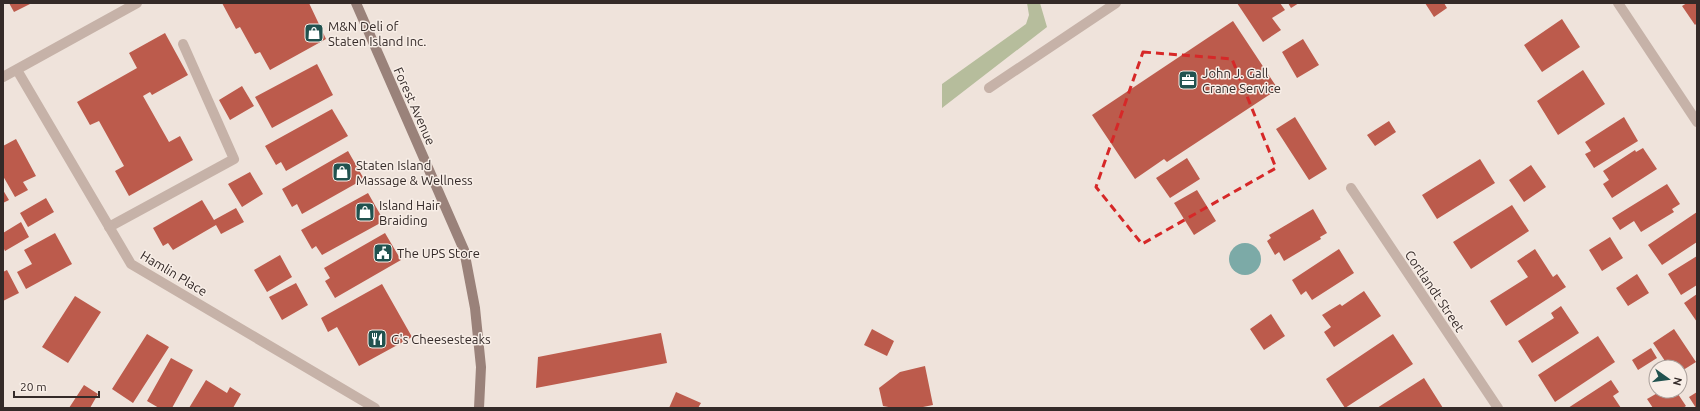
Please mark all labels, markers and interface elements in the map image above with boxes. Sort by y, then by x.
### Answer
place label: M&N Deli of Staten Island Inc. [328,19,426,48]
shop icon: M&N Deli of Staten Island Inc. [303,22,325,44]
street label: Forest Avenue [392,65,438,147]
place label: John J. Gall Crane Service [1202,66,1281,95]
office icon: John J. Gall Crane Service [1177,69,1199,91]
place label: Staten Island Massage & Wellness [356,158,473,187]
shop icon: Staten Island Massage & Wellness [331,161,353,183]
place label: Island Hair Braiding [379,198,440,227]
shop icon: Island Hair Braiding [354,201,376,223]
public building icon: The UPS Store [372,242,394,264]
place label: The UPS Store [397,246,480,260]
street label: Hamlin Place [138,248,210,298]
street label: Cortlandt Street [1403,248,1467,334]
restaurant icon: G's Cheesesteaks [366,328,388,350]
place label: G's Cheesesteaks [391,332,491,346]
north arrow [1648,359,1688,399]
scale bar [14,373,99,399]
text: N [1671,376,1685,387]
text: 20 m [20,380,47,393]

